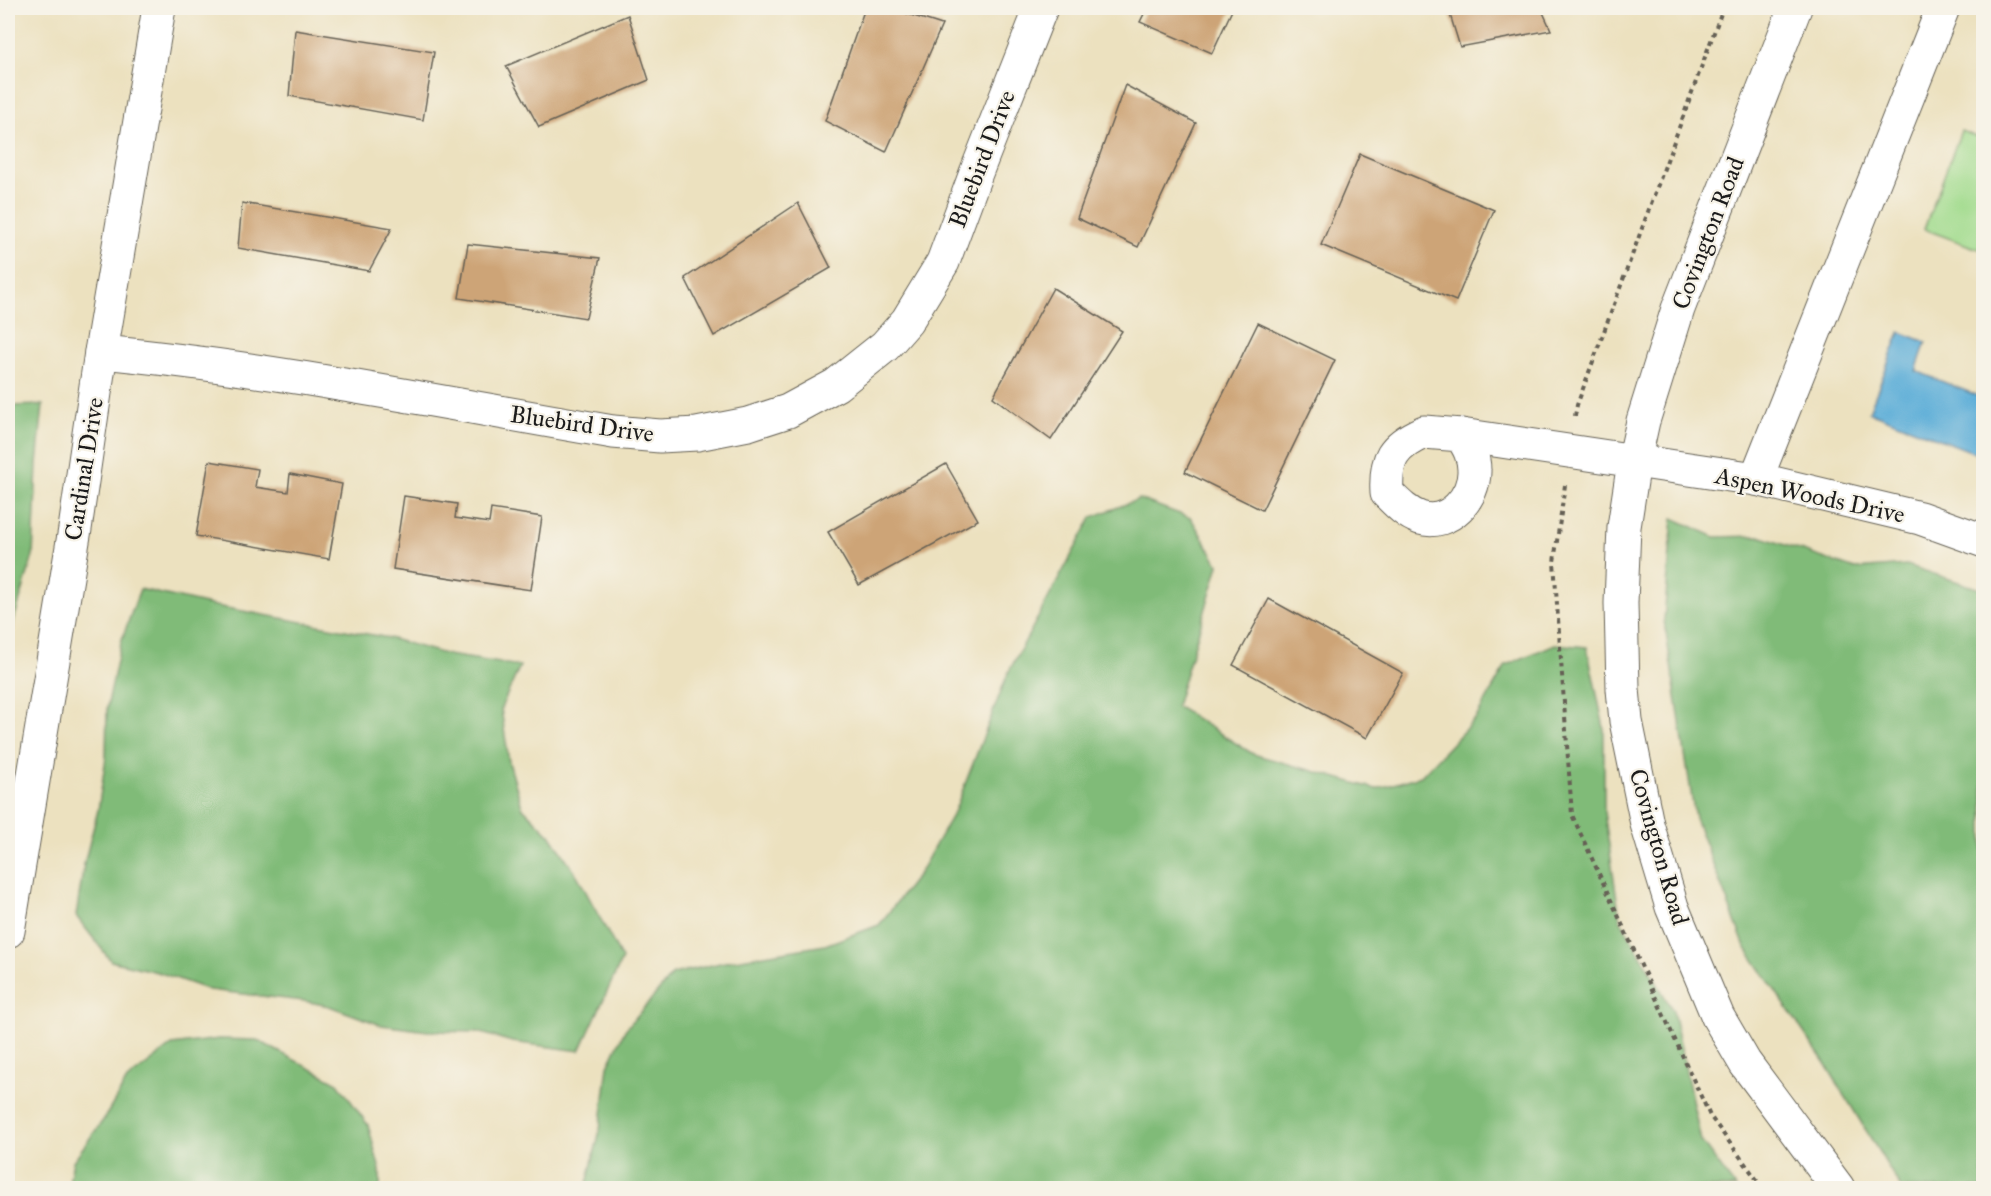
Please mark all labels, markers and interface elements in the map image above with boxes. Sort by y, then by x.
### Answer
street label: Bluebird Drive [942,86,1022,232]
street label: Covington Road [1665,153,1751,313]
street label: Cardinal Drive [58,395,110,543]
street label: Bluebird Drive [508,399,656,449]
street label: Aspen Woods Drive [1712,460,1907,530]
street label: Covington Road [1622,766,1696,928]

